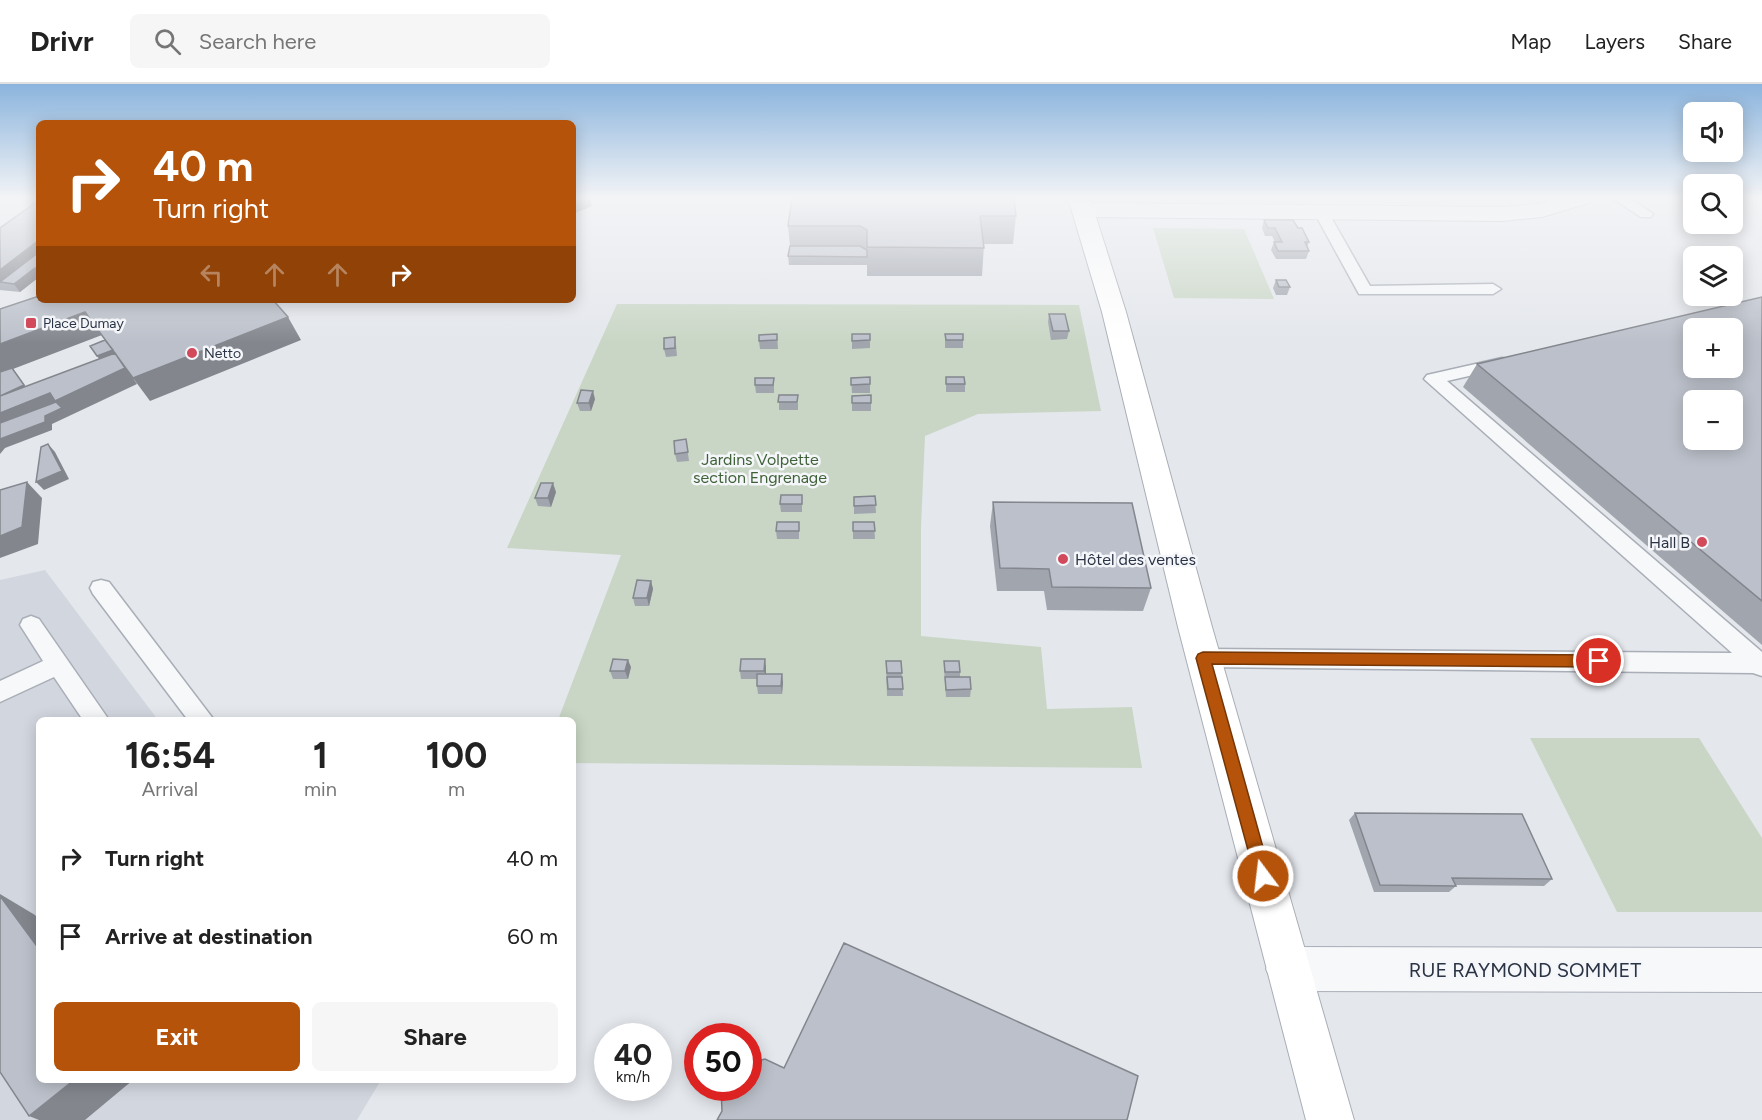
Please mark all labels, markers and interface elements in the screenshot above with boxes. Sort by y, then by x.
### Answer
search box [130,14,550,68]
text: Drivr [30,24,94,58]
icon: search [151,25,184,58]
text: Search here [199,28,316,55]
text: Map [1511,29,1551,54]
text: Layers [1584,29,1645,54]
text: Share [1678,29,1732,54]
map controls [1683,102,1743,450]
button: sound [1683,102,1743,162]
text: 40 m [153,141,253,192]
icon: right [54,144,132,222]
button: search [1683,174,1743,234]
text: Turn right [153,192,269,225]
button: layers [1683,246,1743,306]
icon: left [195,258,228,291]
icon: ahead [258,258,291,291]
icon: ahead [321,258,354,291]
icon: right [384,258,417,291]
place label: Place Dumay [43,315,124,332]
marker: Place Dumay [24,316,38,330]
button: + [1683,318,1743,378]
place label: Netto [204,345,241,362]
marker: Netto [185,346,199,360]
button: − [1683,390,1743,450]
park label: Jardins Volpette section Engrenage [693,450,827,487]
place label: Hall B [1649,533,1690,552]
marker: Hall B [1695,535,1709,549]
place label: Hôtel des ventes [1075,550,1196,569]
marker: Hôtel des ventes [1056,552,1070,566]
pin [1573,635,1624,686]
icon: arrive [1582,644,1615,677]
text: 16:54 [125,734,215,777]
text: 1 [313,734,328,777]
text: 100 [425,734,487,777]
text: Arrival [142,777,198,801]
text: min [304,777,337,801]
text: m [448,777,465,801]
icon: right [54,842,87,875]
position arrow [1231,844,1295,908]
text: Turn right [105,845,204,872]
text: 40 m [506,845,558,872]
icon: arrive [54,920,87,953]
text: Arrive at destination [105,923,313,950]
text: 60 m [507,923,558,950]
street label: RUE RAYMOND SOMMET [1409,958,1641,982]
button: Exit [54,1002,300,1071]
button: Share [312,1002,558,1071]
speed limit sign: 50 [684,1023,762,1101]
text: 40 [614,1036,652,1073]
text: km/h [616,1068,650,1086]

